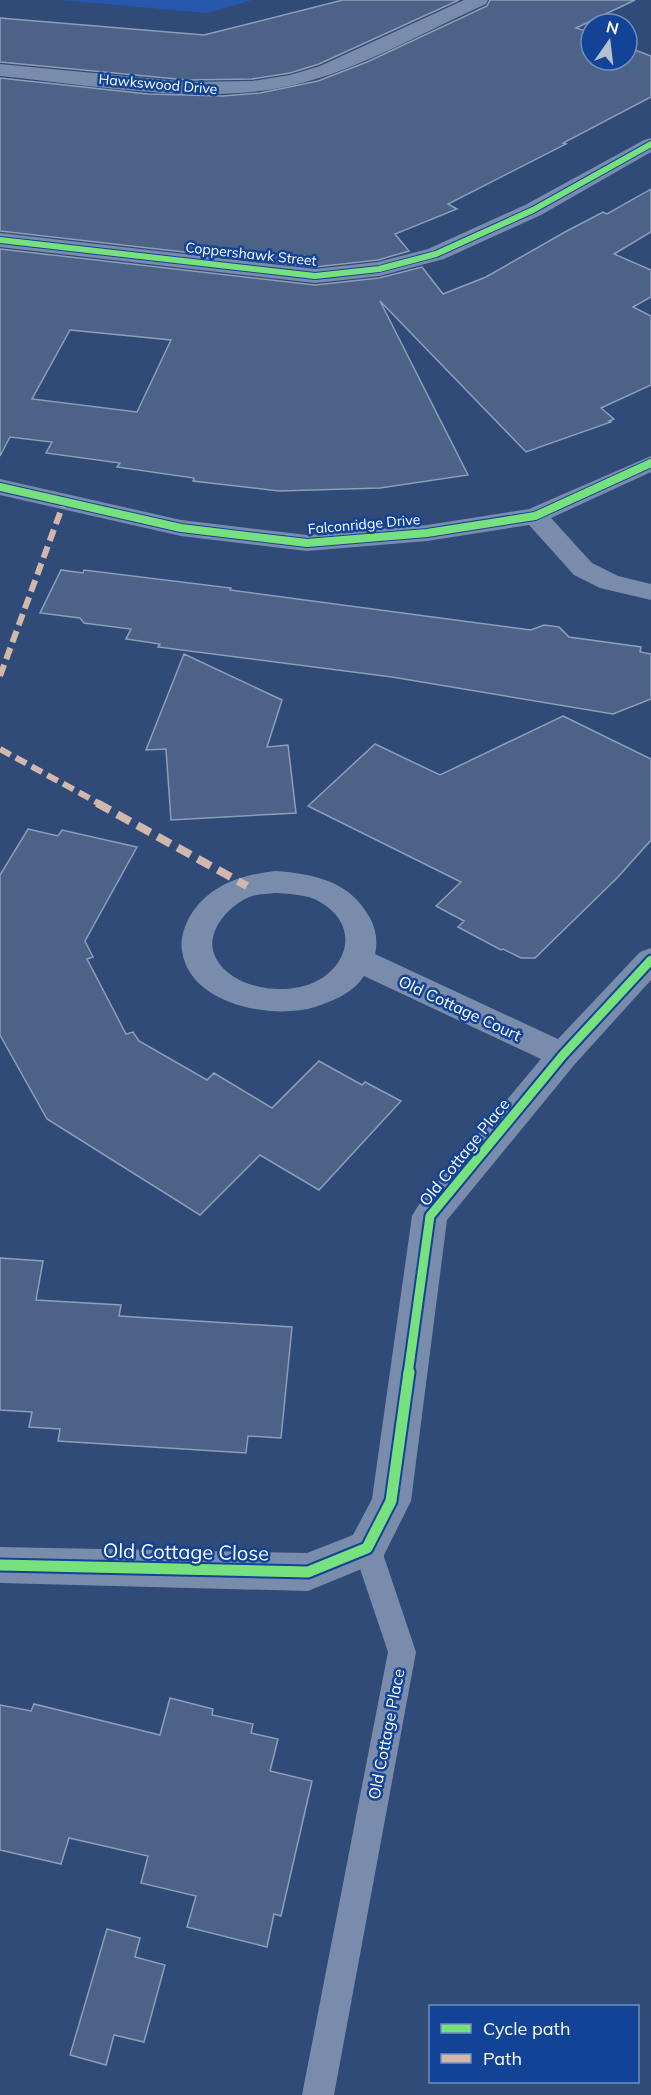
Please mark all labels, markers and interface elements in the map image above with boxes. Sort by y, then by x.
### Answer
north arrow [579,12,639,72]
text: N [604,16,621,39]
street label: Hawkswood Drive [98,70,218,98]
street label: Coppershawk Street [185,238,318,270]
street label: Falconridge Drive [307,510,421,538]
street label: Old Cottage Court [395,971,525,1045]
street label: Old Cottage Place [414,1094,514,1210]
street label: Old Cottage Close [103,1538,269,1565]
street label: Old Cottage Place [364,1667,408,1801]
legend [429,2005,639,2083]
text: Cycle path [483,2017,570,2040]
text: Path [483,2047,522,2070]

